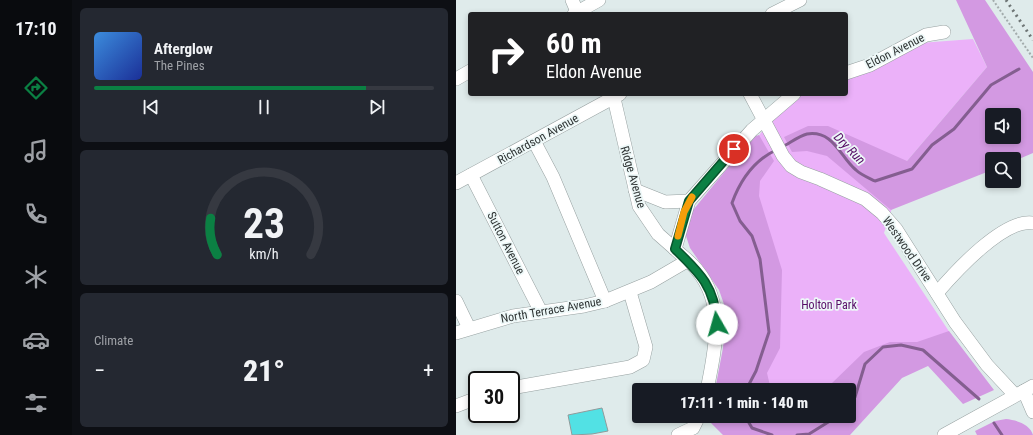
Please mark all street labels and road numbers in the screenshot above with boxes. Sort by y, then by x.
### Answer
street label: Eldon Avenue [863,30,927,72]
street label: Richardson Avenue [495,111,581,167]
street label: Ridge Avenue [617,144,649,210]
street label: Sutton Avenue [484,209,528,277]
street label: Westwood Drive [879,214,935,284]
street label: North Terrace Avenue [500,294,603,326]

